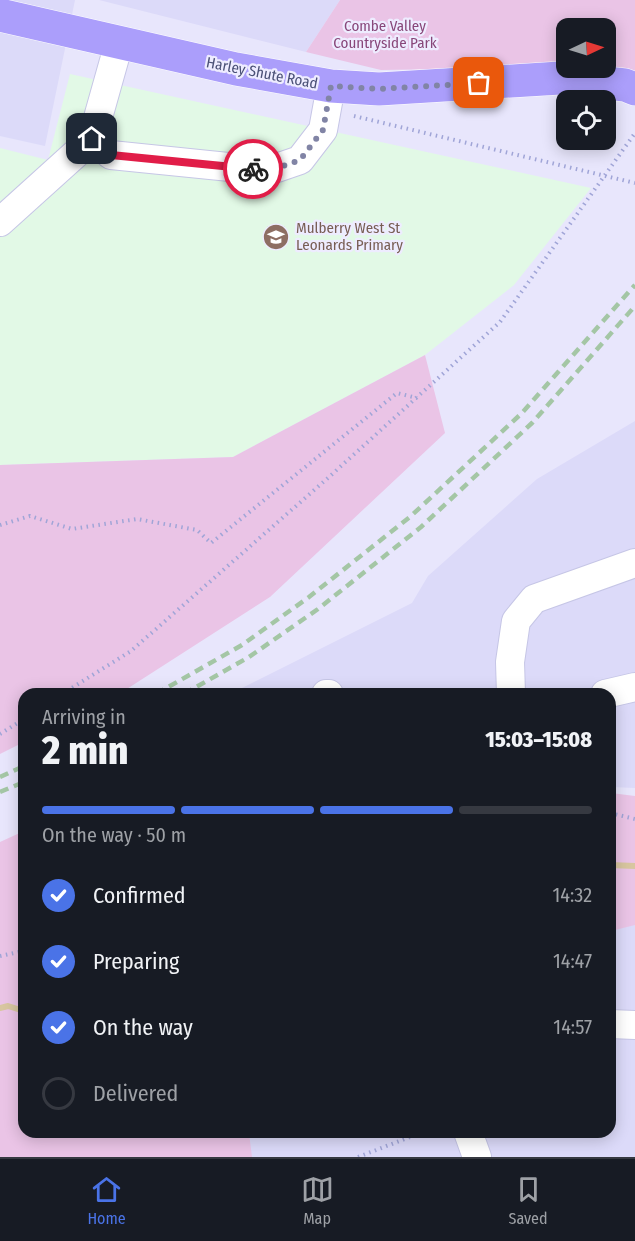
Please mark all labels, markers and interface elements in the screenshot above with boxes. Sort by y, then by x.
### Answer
park label: Combe Valley Countryside Park [333,17,437,52]
north arrow [556,18,616,78]
map controls [556,18,616,150]
street label: Harley Shute Road [205,53,319,93]
pin [453,57,504,108]
icon: bag [462,66,495,99]
button: locate [556,90,616,150]
pin [66,113,117,164]
icon: home [75,122,108,155]
courier [223,139,283,199]
icon: bike [237,153,270,186]
place label: Mulberry West St Leonards Primary [296,219,403,254]
school or university icon: Mulberry West St Leonards Primary [261,222,291,252]
text: Arriving in [42,705,126,729]
text: 15:03–15:08 [485,726,592,753]
text: 2 min [42,728,128,774]
text: On the way · 50 m [42,823,186,847]
icon: check [42,879,75,912]
text: Confirmed [93,882,186,909]
text: 14:32 [552,883,592,907]
icon: check [42,945,75,978]
text: Preparing [93,948,179,975]
text: 14:47 [553,949,592,973]
icon: check [42,1011,75,1044]
text: On the way [93,1014,193,1041]
text: 14:57 [553,1015,592,1039]
text: Delivered [93,1080,178,1107]
tab: Home [87,1173,126,1228]
tab: Map [301,1173,334,1228]
tab: Saved [508,1173,548,1228]

